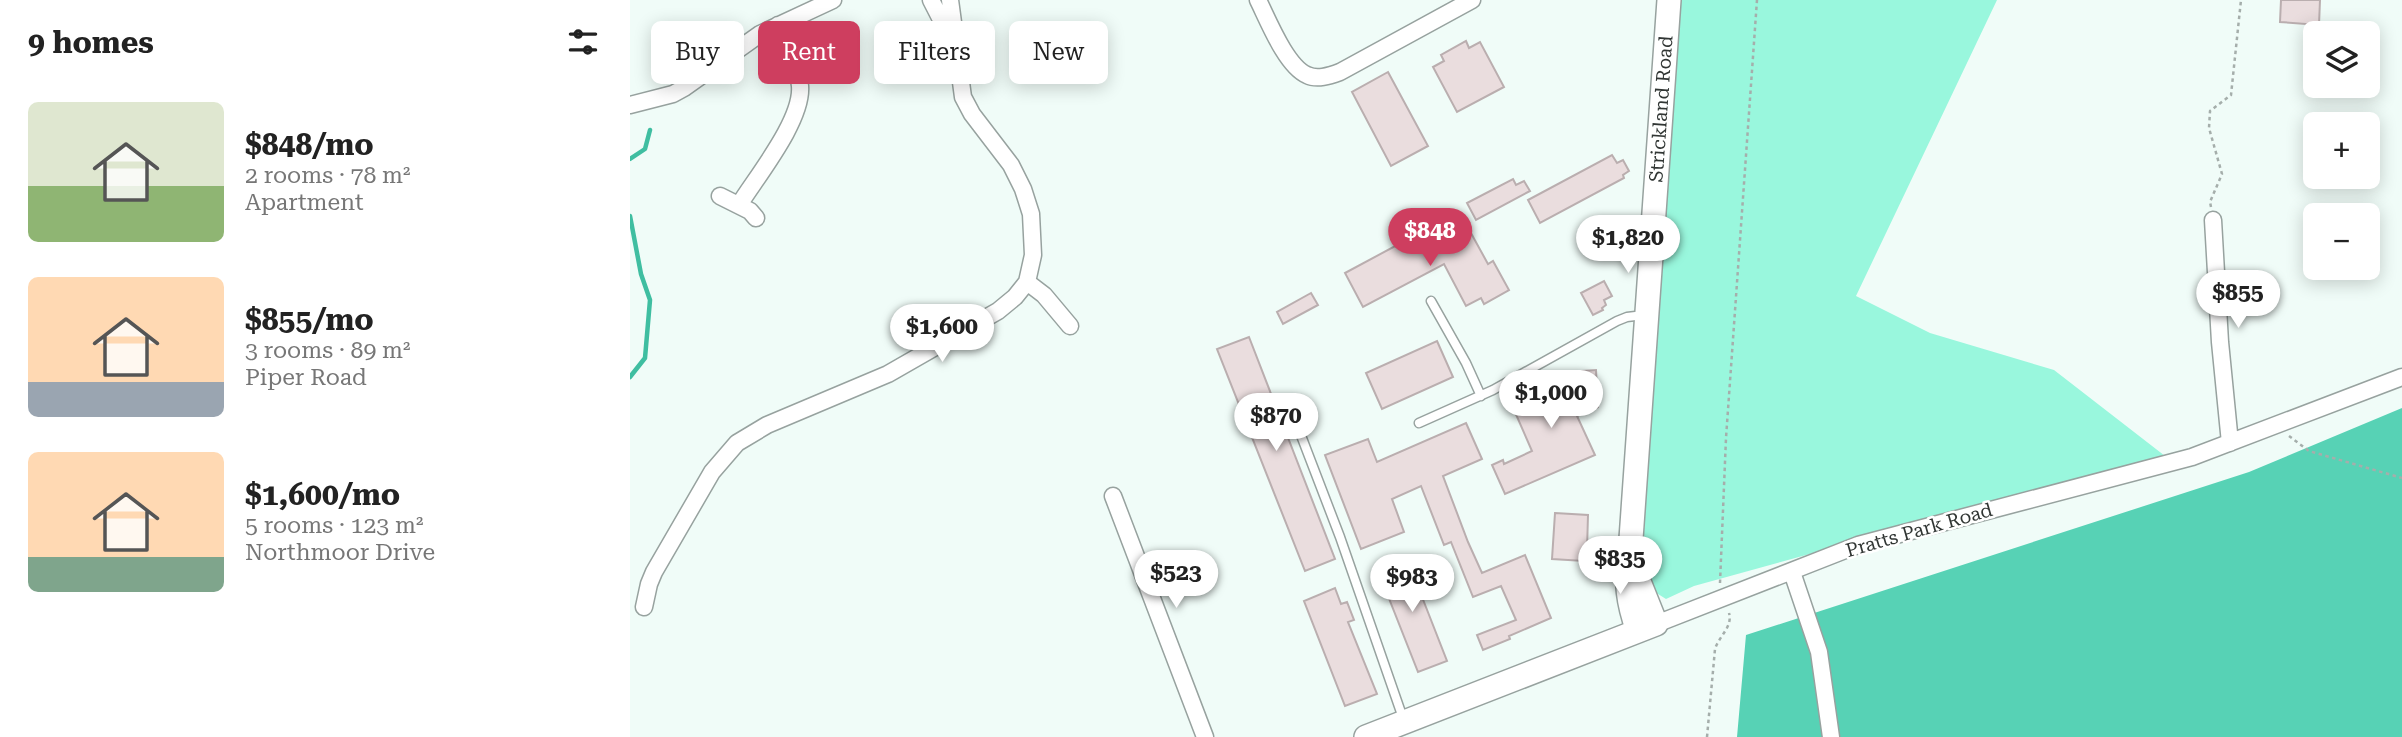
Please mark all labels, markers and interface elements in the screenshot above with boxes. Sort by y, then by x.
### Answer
chip: Buy [651,21,744,84]
chip: Rent [758,21,860,84]
chip: Filters [874,21,995,84]
chip: New [1009,21,1108,84]
map controls [2303,21,2380,280]
button: layers [2303,21,2380,98]
icon: filters [564,23,602,61]
text: 9 homes [28,25,154,60]
street label: Strickland Road [1644,35,1678,183]
button: + [2303,112,2380,189]
text: $848/mo [245,127,374,162]
icon: home [84,130,168,214]
text: 2 rooms · 78 m² [245,162,411,189]
text: Apartment [245,189,364,216]
button: − [2303,203,2380,280]
pin: $848 [1389,208,1471,268]
pin: $1,820 [1571,216,1685,275]
text: $848 [1404,217,1456,244]
text: $1,820 [1592,224,1664,251]
pin: $855 [2197,270,2279,330]
text: $855 [2212,279,2264,306]
text: $855/mo [245,302,374,337]
pin: $1,600 [885,304,999,364]
icon: home [84,305,168,389]
text: $1,600 [906,313,978,340]
text: 3 rooms · 89 m² [245,337,411,364]
text: Piper Road [245,364,367,391]
pin: $1,000 [1494,370,1608,430]
text: $1,000 [1515,379,1587,406]
pin: $870 [1235,393,1317,453]
text: $870 [1250,402,1302,429]
text: $1,600/mo [245,477,400,512]
icon: home [84,480,168,564]
street label: Pratts Park Road [1843,498,1995,562]
text: 5 rooms · 123 m² [245,512,423,539]
pin: $835 [1579,536,1661,596]
text: Northmoor Drive [245,539,435,566]
text: $835 [1594,545,1646,572]
pin: $523 [1135,550,1217,610]
pin: $983 [1371,554,1453,614]
text: $523 [1150,559,1202,586]
text: $983 [1386,563,1438,590]

